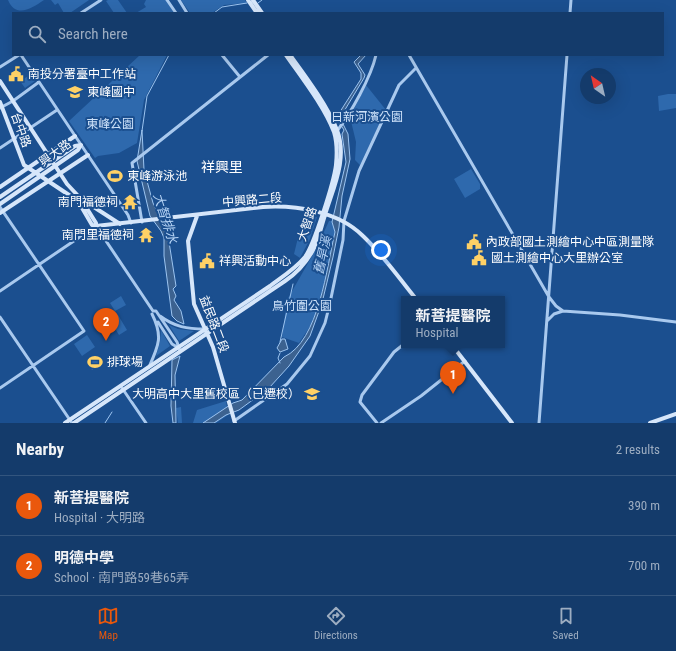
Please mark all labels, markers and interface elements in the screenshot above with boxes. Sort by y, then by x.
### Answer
search box [12,12,664,56]
icon: search [26,23,48,45]
text: Search here [58,25,128,43]
public building icon: 南投分署臺中工作站 [7,65,25,83]
place label: 南投分署臺中工作站 [28,67,136,81]
north arrow [580,68,616,104]
school or university icon: 東峰國中 [66,83,84,101]
place label: 東峰國中 [87,85,135,99]
park label: 日新河濱公園 [331,110,403,124]
street label: 台中路 [8,111,34,149]
park label: 東峰公園 [86,117,134,131]
street label: 興大路 [36,137,74,169]
district label: 祥興里 [201,159,243,175]
sports icon: 東峰游泳池 [106,167,124,185]
place label: 東峰游泳池 [127,169,187,183]
street label: 中興路二段 [221,190,283,210]
water label: 大智排水 [150,191,181,246]
temple icon: 南門福德祠 [121,193,139,211]
place label: 南門福德祠 [58,195,118,209]
street label: 大智路 [295,205,319,243]
temple icon: 南門里福德祠 [137,226,155,244]
place label: 南門里福德祠 [62,228,134,242]
water label: 舊旱溪 [311,232,335,276]
public building icon: 內政部國土測繪中心中區測量隊 [465,233,483,251]
place label: 內政部國土測繪中心中區測量隊 [486,235,654,249]
your location [371,240,391,260]
public building icon: 國土測繪中心大里辦公室 [470,249,488,267]
place label: 國土測繪中心大里辦公室 [491,251,623,265]
public building icon: 祥興活動中心 [198,252,216,270]
place label: 祥興活動中心 [219,254,291,268]
street label: 益民路二段 [197,293,231,355]
popup [401,296,505,348]
park label: 鳥竹圍公園 [272,299,332,313]
text: 新菩提醫院 [415,307,491,325]
pin: 2 [93,308,119,341]
text: Hospital [415,325,458,340]
sports icon: 排球場 [86,353,104,371]
place label: 排球場 [107,355,143,369]
pin: 1 [440,361,466,394]
school or university icon: 大明高中大里舊校區（已遷校） [303,385,321,403]
place label: 大明高中大里舊校區（已遷校） [132,387,300,401]
text: Nearby [16,439,64,459]
text: 2 results [616,442,660,457]
text: 新菩提醫院 [54,489,129,507]
text: 1 [26,498,32,513]
text: 390 m [628,498,660,513]
text: Hospital · 大明路 [54,510,145,525]
text: 明德中學 [54,549,114,567]
text: 2 [26,558,32,573]
text: 700 m [628,558,660,573]
text: School · 南門路59巷65弄 [54,570,189,585]
tab: Map [97,605,119,642]
tab: Directions [314,605,358,642]
tab: Saved [553,605,579,642]

